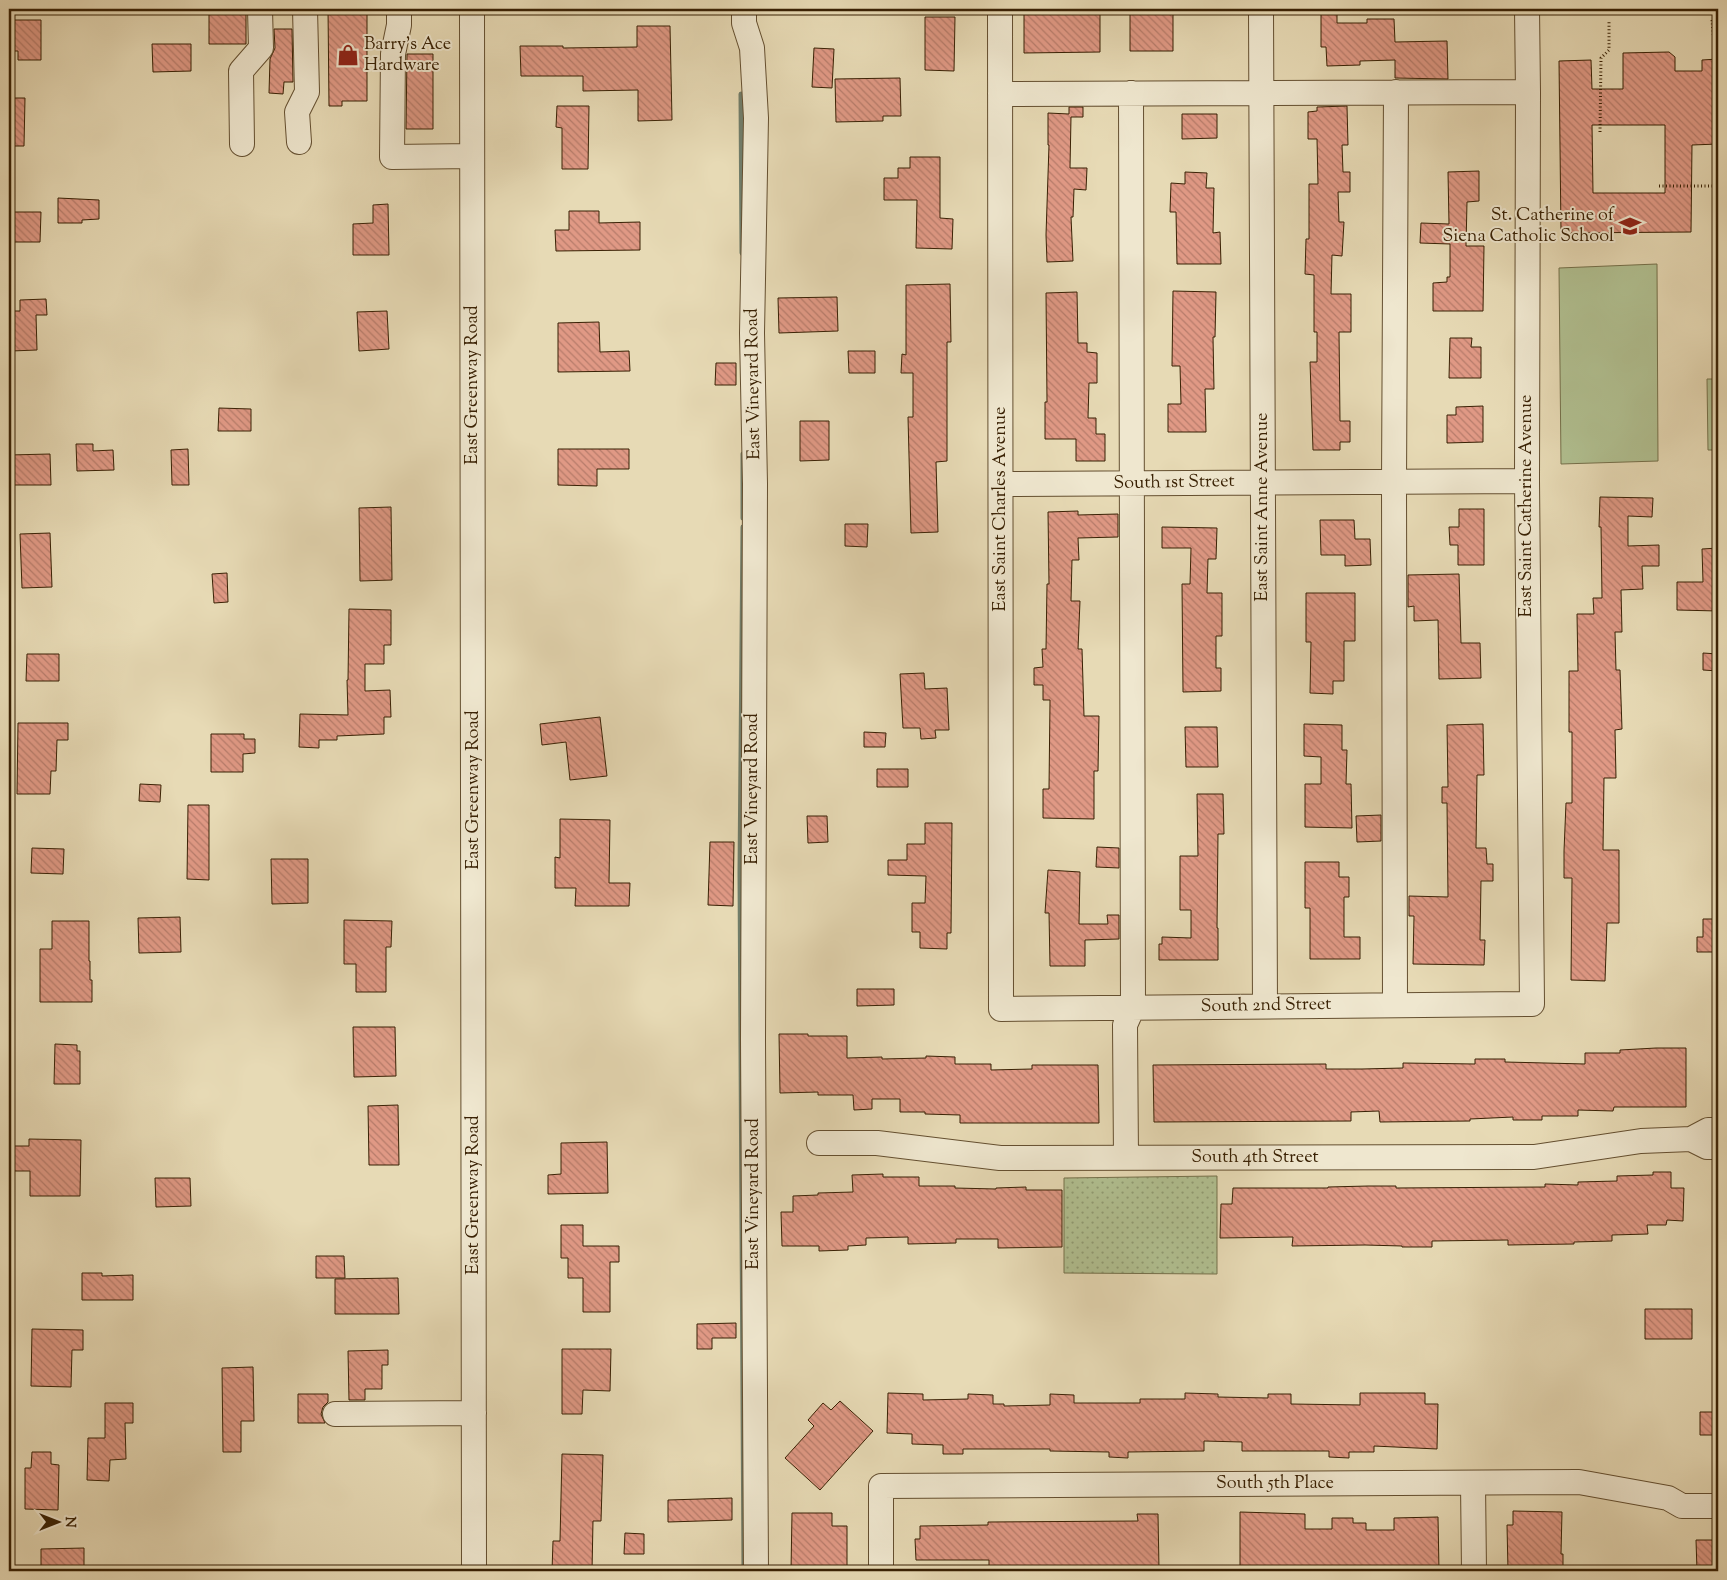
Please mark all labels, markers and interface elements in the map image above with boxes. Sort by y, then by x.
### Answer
place label: Barry's Ace Hardware [364,32,451,79]
shop icon: Barry's Ace Hardware [335,42,361,68]
place label: St. Catherine of Siena Catholic School [1443,203,1615,250]
school or university icon: St. Catherine of Siena Catholic School [1617,213,1643,239]
street label: East Greenway Road [460,305,486,465]
street label: East Vineyard Road [740,308,768,460]
street label: East Saint Catherine Avenue [1514,395,1540,617]
street label: East Saint Charles Avenue [988,407,1014,611]
street label: East Saint Anne Avenue [1250,413,1276,601]
street label: South 1st Street [1113,469,1235,497]
street label: East Greenway Road [461,710,487,870]
street label: East Vineyard Road [740,713,766,865]
street label: South 2nd Street [1200,992,1332,1020]
street label: East Greenway Road [461,1115,487,1275]
street label: East Vineyard Road [741,1118,767,1270]
street label: South 4th Street [1191,1145,1319,1171]
street label: South 5th Place [1216,1471,1334,1497]
north arrow [32,1498,82,1548]
text: N [59,1516,79,1528]

